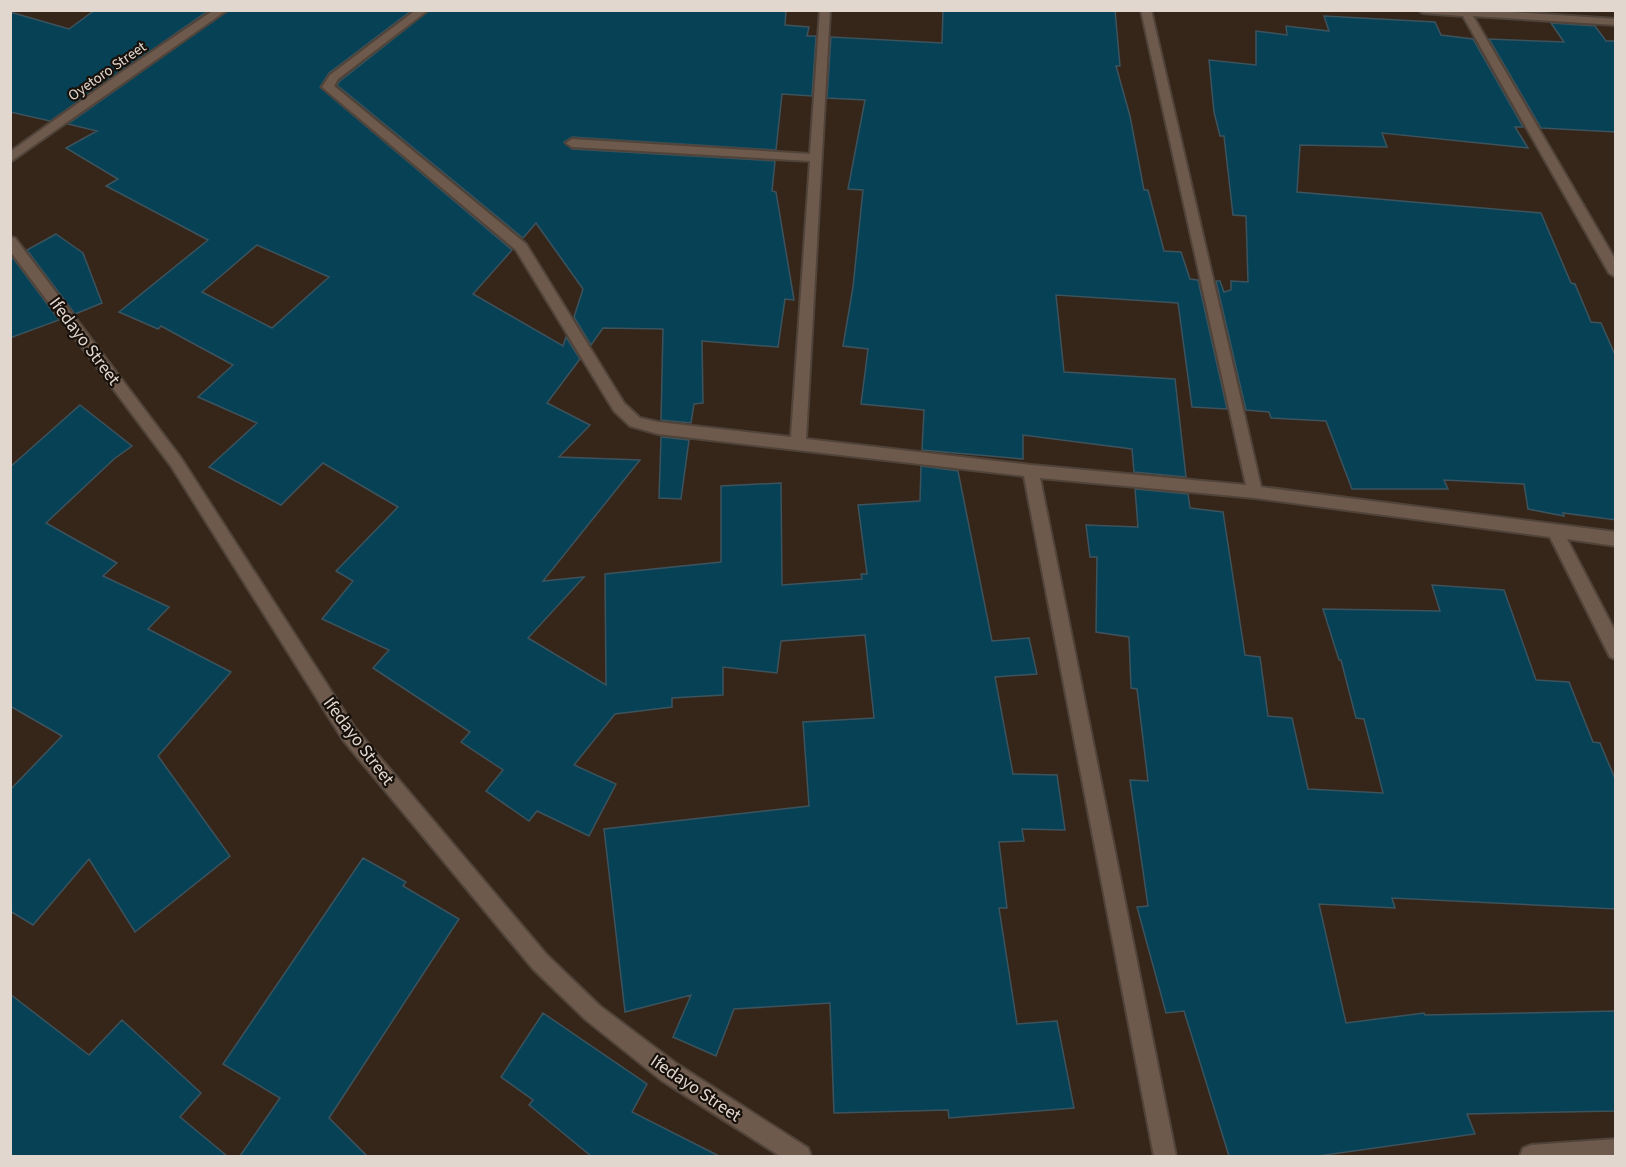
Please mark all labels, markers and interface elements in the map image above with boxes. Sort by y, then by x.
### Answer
street label: Oyetoro Street [64,37,151,106]
street label: Ifedayo Street [43,292,126,391]
street label: Ifedayo Street [317,692,400,791]
street label: Ifedayo Street [645,1049,746,1128]

